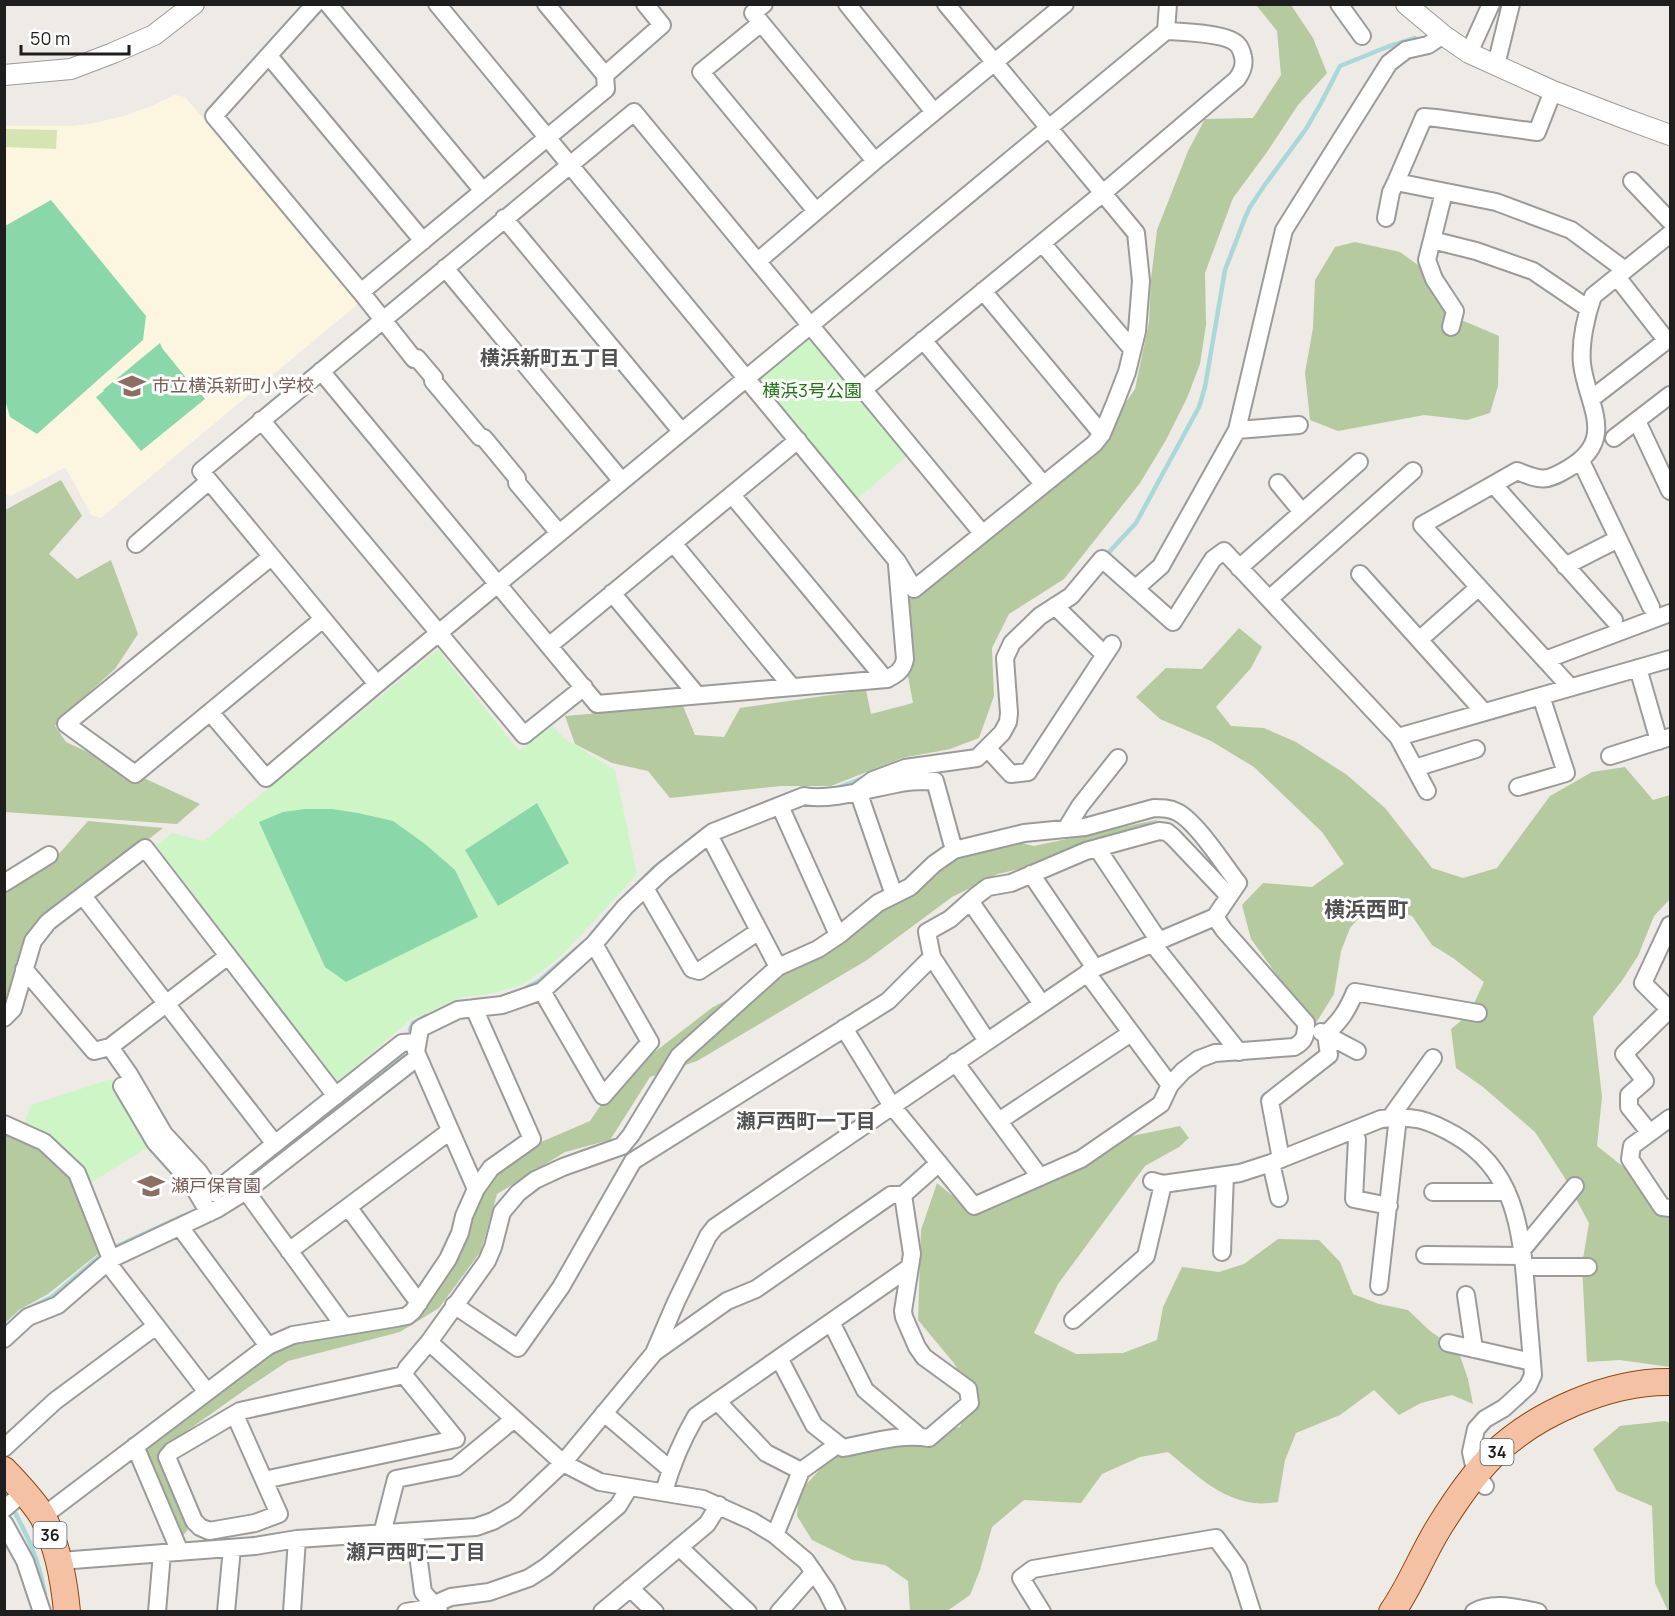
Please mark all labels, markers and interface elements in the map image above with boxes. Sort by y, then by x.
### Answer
scale bar [21,18,129,56]
text: 50 m [30,26,70,50]
district label: 横浜新町五丁目 [480,344,620,371]
school or university icon: 市立横浜新町小学校 [117,371,147,401]
place label: 市立横浜新町小学校 [152,373,314,397]
park label: 横浜3号公園 [762,378,862,402]
district label: 横浜西町 [1324,895,1408,923]
district label: 瀬戸西町一丁目 [736,1107,876,1134]
school or university icon: 瀬戸保育園 [136,1171,166,1201]
place label: 瀬戸保育園 [171,1173,261,1197]
road number: 34 [1480,1439,1514,1465]
road number: 36 [34,1522,66,1548]
district label: 瀬戸西町二丁目 [346,1538,486,1565]

